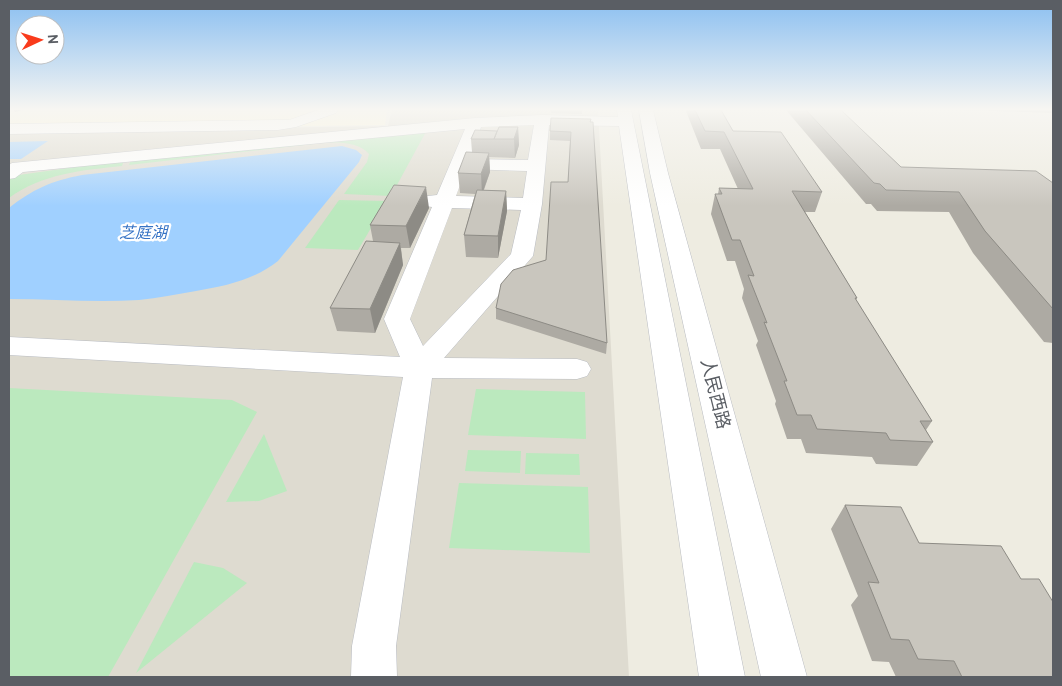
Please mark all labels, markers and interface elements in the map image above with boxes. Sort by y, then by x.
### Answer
north arrow [15,15,65,65]
text: N [43,34,60,45]
water label: 芝庭湖 [119,224,170,244]
street label: 人民西路 [694,356,734,432]

